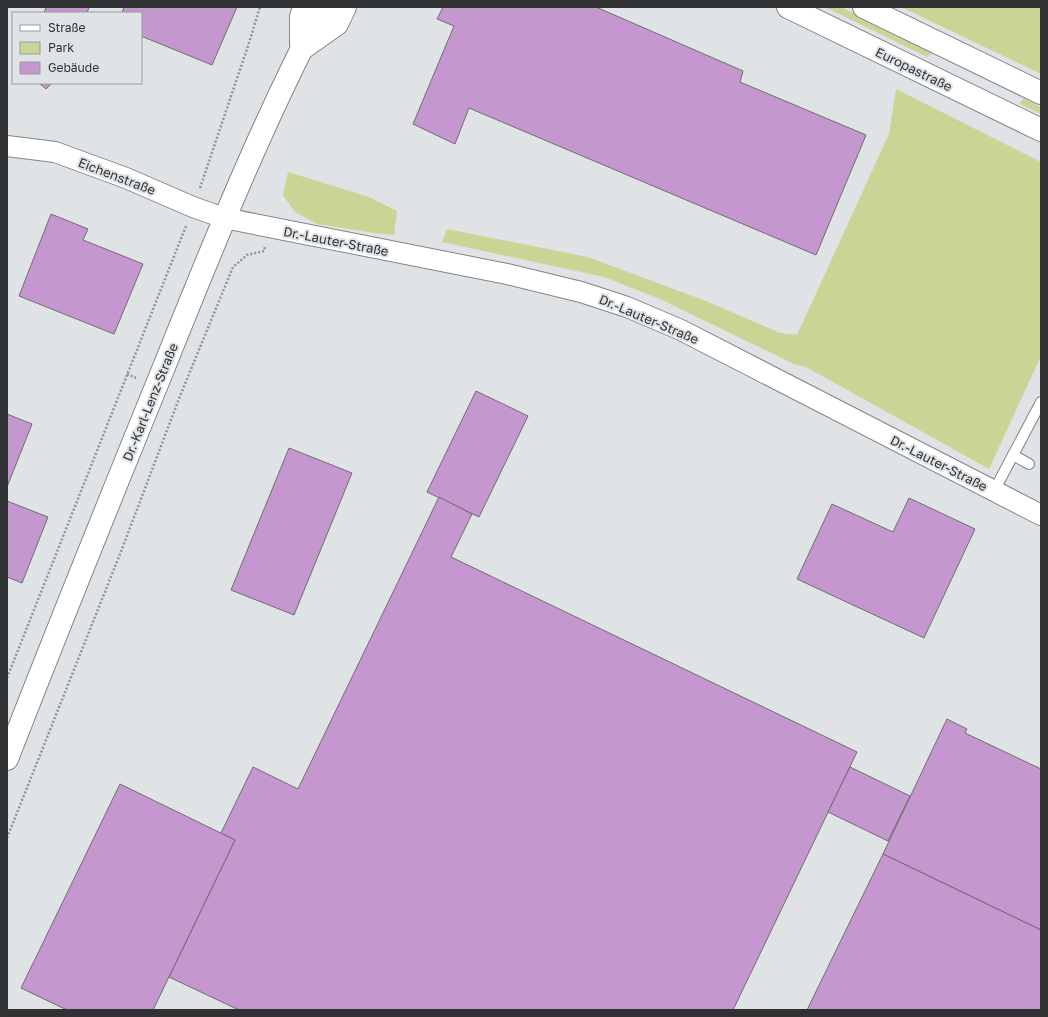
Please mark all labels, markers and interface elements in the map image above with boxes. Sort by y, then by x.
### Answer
legend [12,12,142,84]
text: Straße [48,20,86,35]
text: Park [48,40,74,55]
street label: Europastraße [873,44,955,94]
text: Gebäude [48,60,99,75]
street label: Eichenstraße [76,154,158,198]
street label: Dr.-Lauter-Straße [282,223,390,259]
street label: Dr.-Lauter-Straße [597,291,701,347]
street label: Dr.-Karl-Lenz-Straße [119,341,181,463]
street label: Dr.-Lauter-Straße [888,432,990,494]

